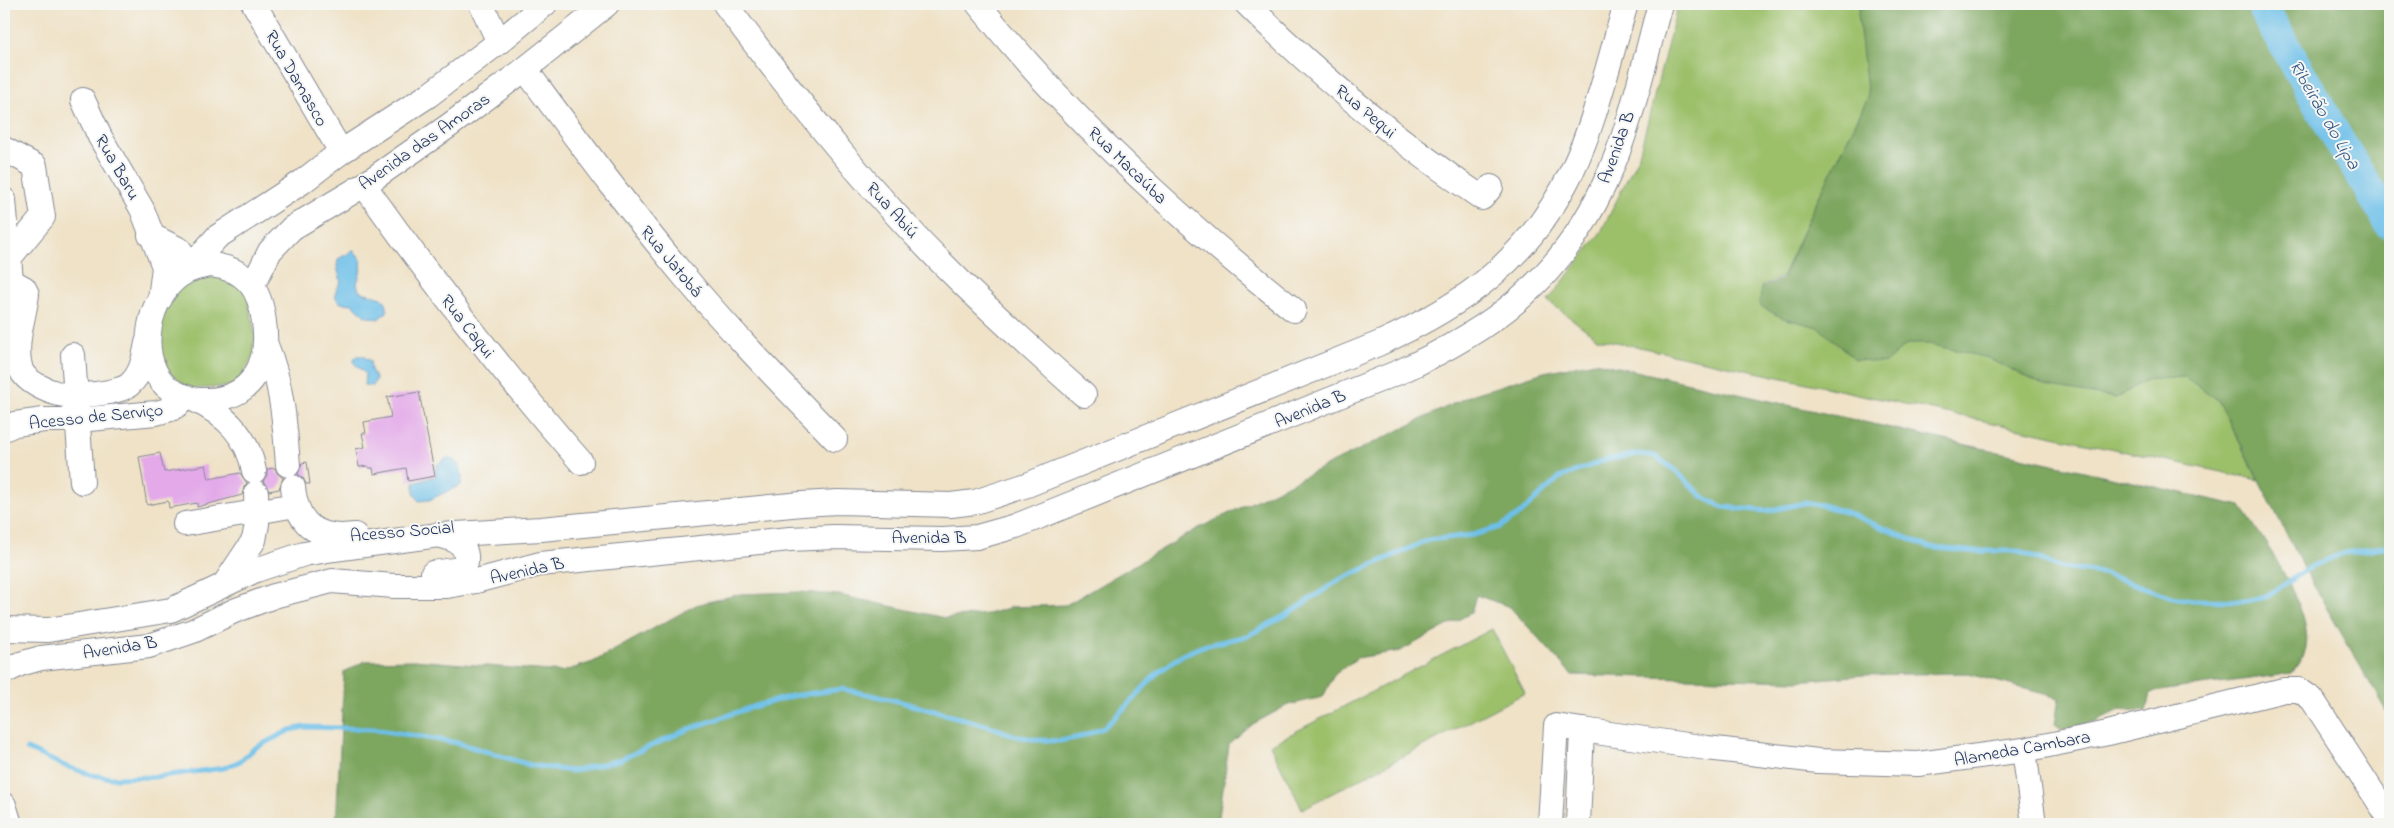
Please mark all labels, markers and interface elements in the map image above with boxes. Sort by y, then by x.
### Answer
street label: Rua Damasco [257,26,333,132]
water label: Ribeirão do Lipa [2282,56,2366,176]
street label: Rua Pequi [1328,79,1401,146]
street label: Avenida das Amoras [354,87,496,198]
street label: Avenida B [1593,108,1643,187]
street label: Rua Macaúba [1081,122,1172,211]
street label: Rua Baru [87,130,146,206]
street label: Rua Abiú [859,177,924,245]
street label: Rua Jatobá [633,221,708,304]
street label: Rua Caqui [433,290,500,365]
street label: Avenida B [1271,384,1350,436]
street label: Acesso de Serviço [28,398,165,438]
street label: Acesso Social [349,515,455,550]
street label: Avenida B [891,526,967,552]
street label: Avenida B [488,551,567,592]
street label: Avenida B [81,630,159,668]
street label: Alameda Cambara [1952,725,2093,775]

